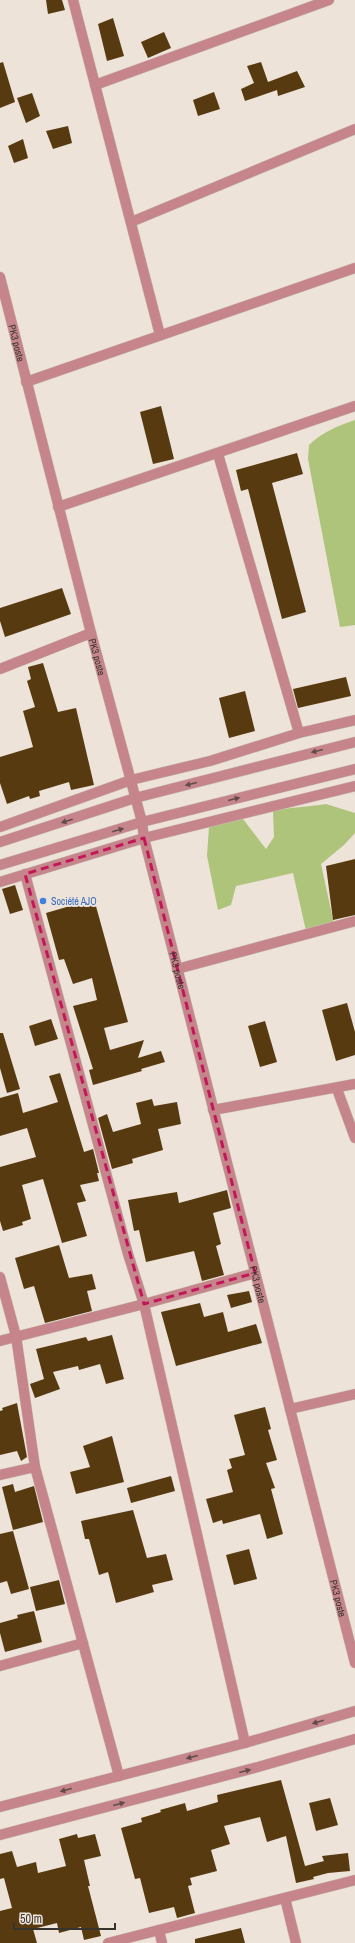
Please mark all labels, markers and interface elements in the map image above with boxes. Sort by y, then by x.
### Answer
street label: PK3 poste [6,323,28,363]
street label: PK3 poste [86,637,109,677]
one-way arrow [311,749,323,755]
one-way arrow [185,781,197,787]
one-way arrow [228,796,240,802]
one-way arrow [60,818,72,824]
one-way arrow [111,826,124,832]
place label: Société AJO [51,895,97,908]
marker: Société AJO [38,896,48,906]
street label: PK3 poste [167,950,189,991]
street label: PK3 poste [247,1264,269,1305]
street label: PK3 poste [327,1578,350,1619]
one-way arrow [311,1719,323,1725]
one-way arrow [186,1754,198,1760]
one-way arrow [239,1768,251,1774]
one-way arrow [60,1787,73,1793]
one-way arrow [113,1800,125,1806]
scale bar [14,1905,115,1931]
text: 50 m [20,1911,42,1927]

